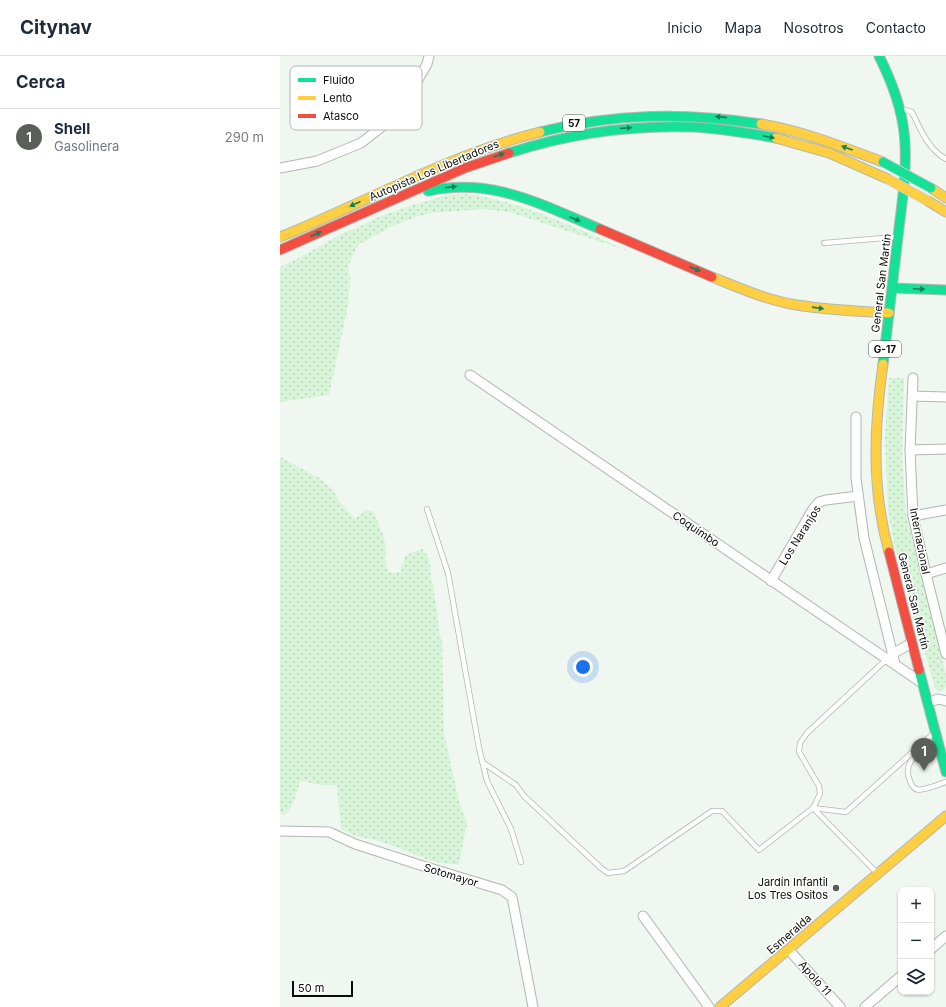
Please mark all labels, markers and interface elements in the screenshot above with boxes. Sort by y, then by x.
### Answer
text: Citynav [20,16,92,39]
text: Inicio [667,19,703,36]
text: Mapa [725,19,762,36]
text: Nosotros [784,19,844,36]
text: Contacto [866,19,926,36]
legend [290,66,422,130]
text: Cerca [16,72,65,92]
text: Fluido [323,73,355,87]
text: Lento [323,91,353,105]
text: Atasco [323,109,359,123]
one-way arrow [715,114,727,120]
road number: 57 [563,115,585,131]
text: Shell [54,119,90,138]
one-way arrow [620,125,632,132]
text: 1 [26,129,32,145]
text: 290 m [225,129,264,145]
one-way arrow [763,134,775,140]
street label: Autopista Los Libertadores [367,136,501,204]
text: Gasolinera [54,138,119,154]
one-way arrow [841,144,853,150]
one-way arrow [494,152,506,158]
one-way arrow [445,184,457,191]
one-way arrow [350,201,361,207]
one-way arrow [570,216,582,222]
one-way arrow [310,231,321,237]
street label: General San Martín [868,233,894,333]
one-way arrow [689,266,700,272]
one-way arrow [913,286,926,292]
one-way arrow [812,305,824,311]
road number: G-17 [869,341,901,357]
street label: Los Naranjos [776,502,824,568]
street label: Internacional [907,507,933,575]
street label: Coquimbo [670,508,722,550]
street label: General San Martín [895,551,933,651]
your location [573,657,593,677]
pin: 1 [911,738,937,771]
street label: Sotomayor [422,860,480,890]
place label: Jardín Infantil Los Tres Ositos [748,875,828,902]
marker: Jardín Infantil Los Tres Ositos [831,883,841,893]
map controls [898,887,934,995]
button: + [898,887,934,923]
street label: Esmeralda [764,911,814,957]
button: − [898,923,934,959]
street label: Apolo 11 [796,958,834,998]
button: layers [898,959,934,995]
scale bar [292,979,353,998]
text: 50 m [298,981,324,995]

